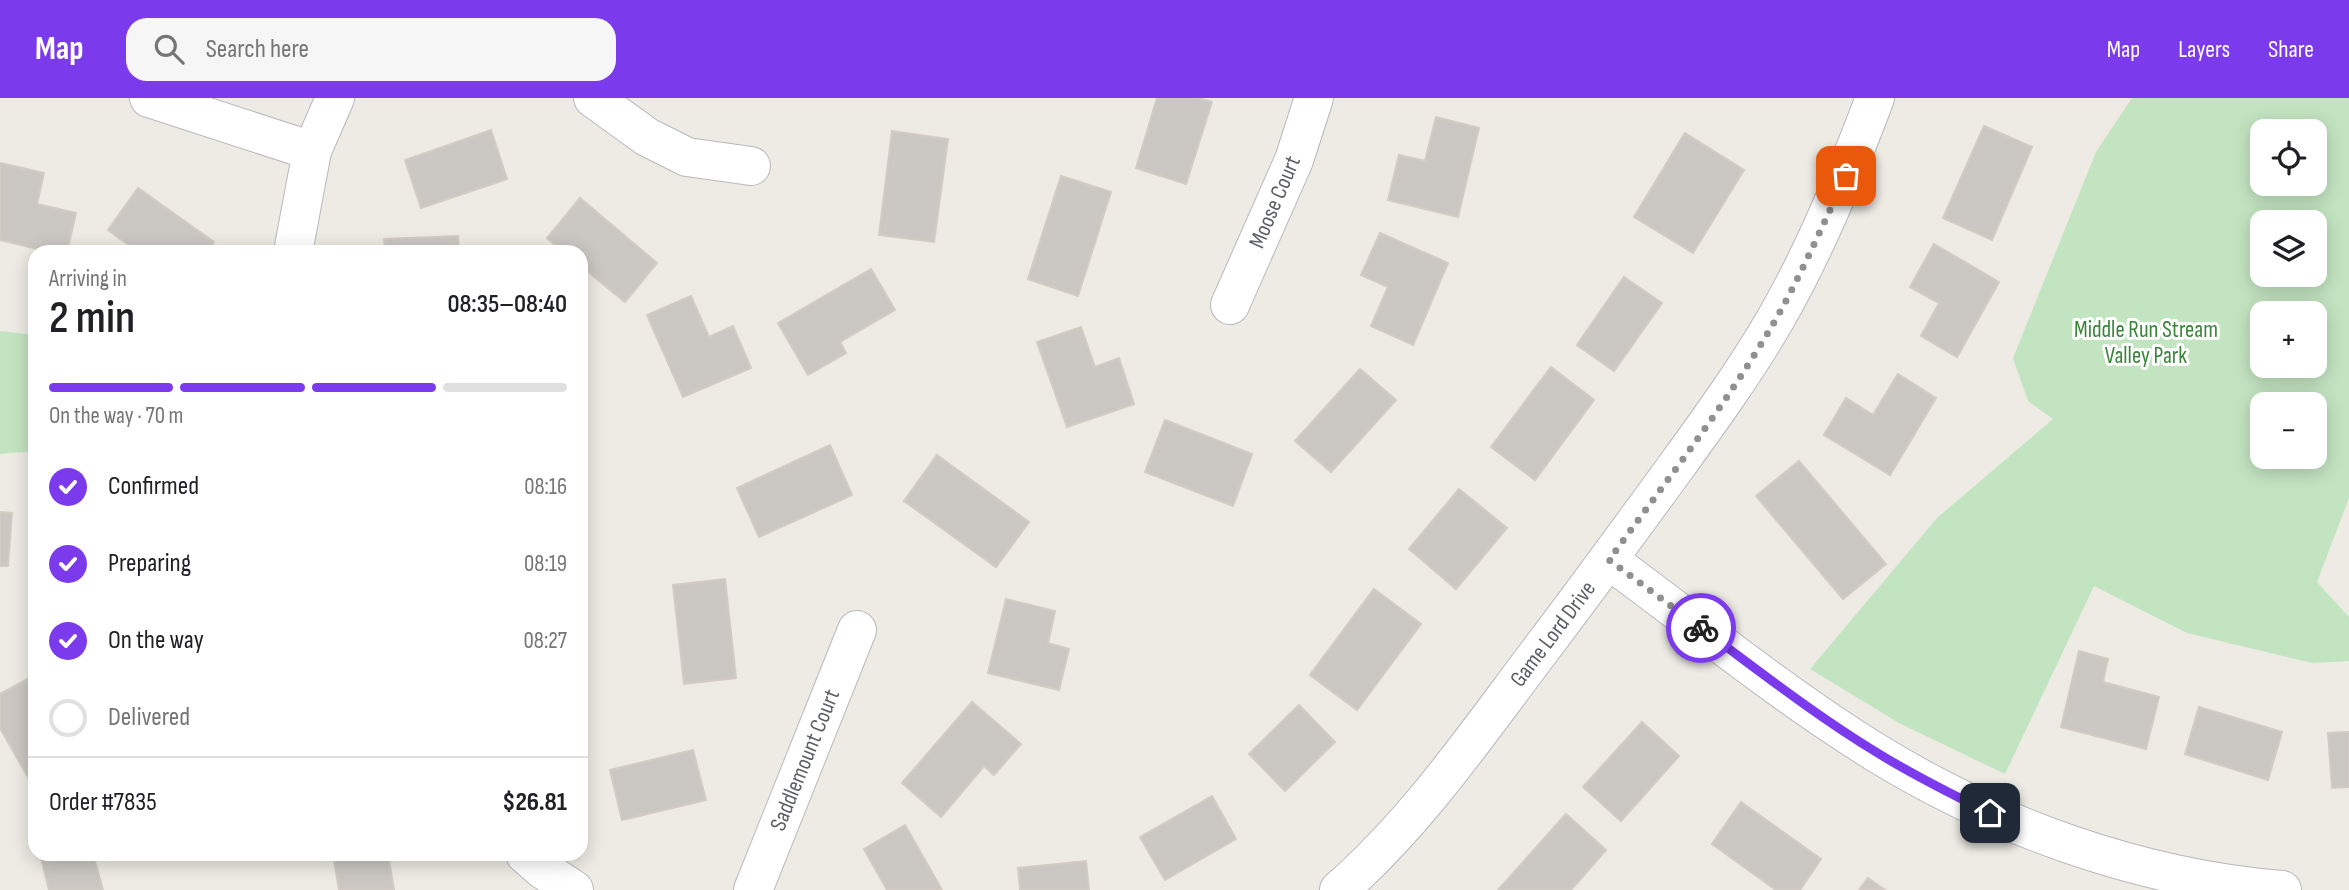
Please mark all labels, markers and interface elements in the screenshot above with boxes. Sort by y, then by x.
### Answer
search box [126,18,616,81]
text: Map [35,29,84,69]
icon: search [150,30,188,68]
text: Search here [206,34,309,65]
text: Map [2107,35,2140,64]
text: Layers [2178,35,2230,64]
text: Share [2268,35,2314,64]
map controls [2250,119,2327,469]
button: locate [2250,119,2327,196]
pin [1816,146,1876,206]
street label: Moose Court [1243,151,1307,253]
icon: bag [1827,157,1865,195]
button: layers [2250,210,2327,287]
text: Arriving in [49,265,127,293]
text: 08:35–08:40 [447,289,567,320]
text: 2 min [49,291,135,346]
button: + [2250,301,2327,378]
park label: Middle Run Stream Valley Park [2074,316,2218,370]
button: − [2250,392,2327,469]
text: On the way · 70 m [49,402,183,430]
icon: check [49,468,87,506]
text: Confirmed [108,471,199,502]
text: 08:16 [524,473,567,501]
icon: check [49,545,87,583]
text: Preparing [108,548,191,579]
text: 08:19 [524,550,567,578]
street label: Game Lord Drive [1504,576,1602,692]
courier [1666,593,1736,663]
icon: bike [1682,609,1720,647]
icon: check [49,622,87,660]
text: On the way [108,625,204,656]
text: 08:27 [524,627,567,655]
street label: Saddlemount Court [764,685,846,835]
text: Delivered [108,702,190,733]
pin [1960,783,2020,843]
text: Order #7835 [49,787,157,818]
text: $26.81 [502,787,567,818]
icon: home [1971,794,2009,832]

